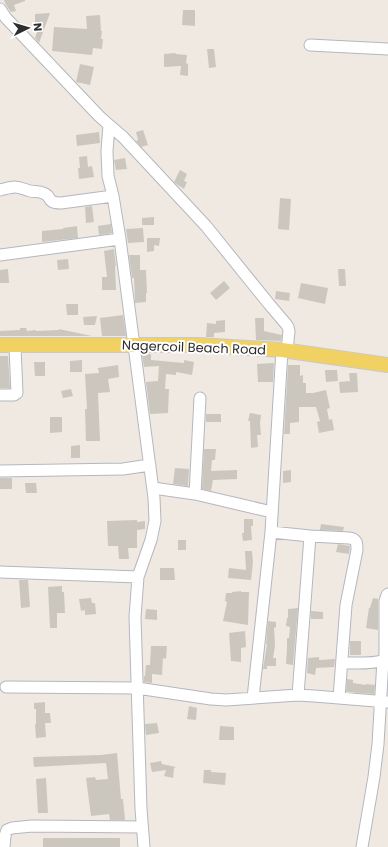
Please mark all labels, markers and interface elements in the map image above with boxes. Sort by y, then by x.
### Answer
north arrow [8,8,48,48]
text: N [30,22,46,32]
street label: Nagercoil Beach Road [122,335,266,360]

